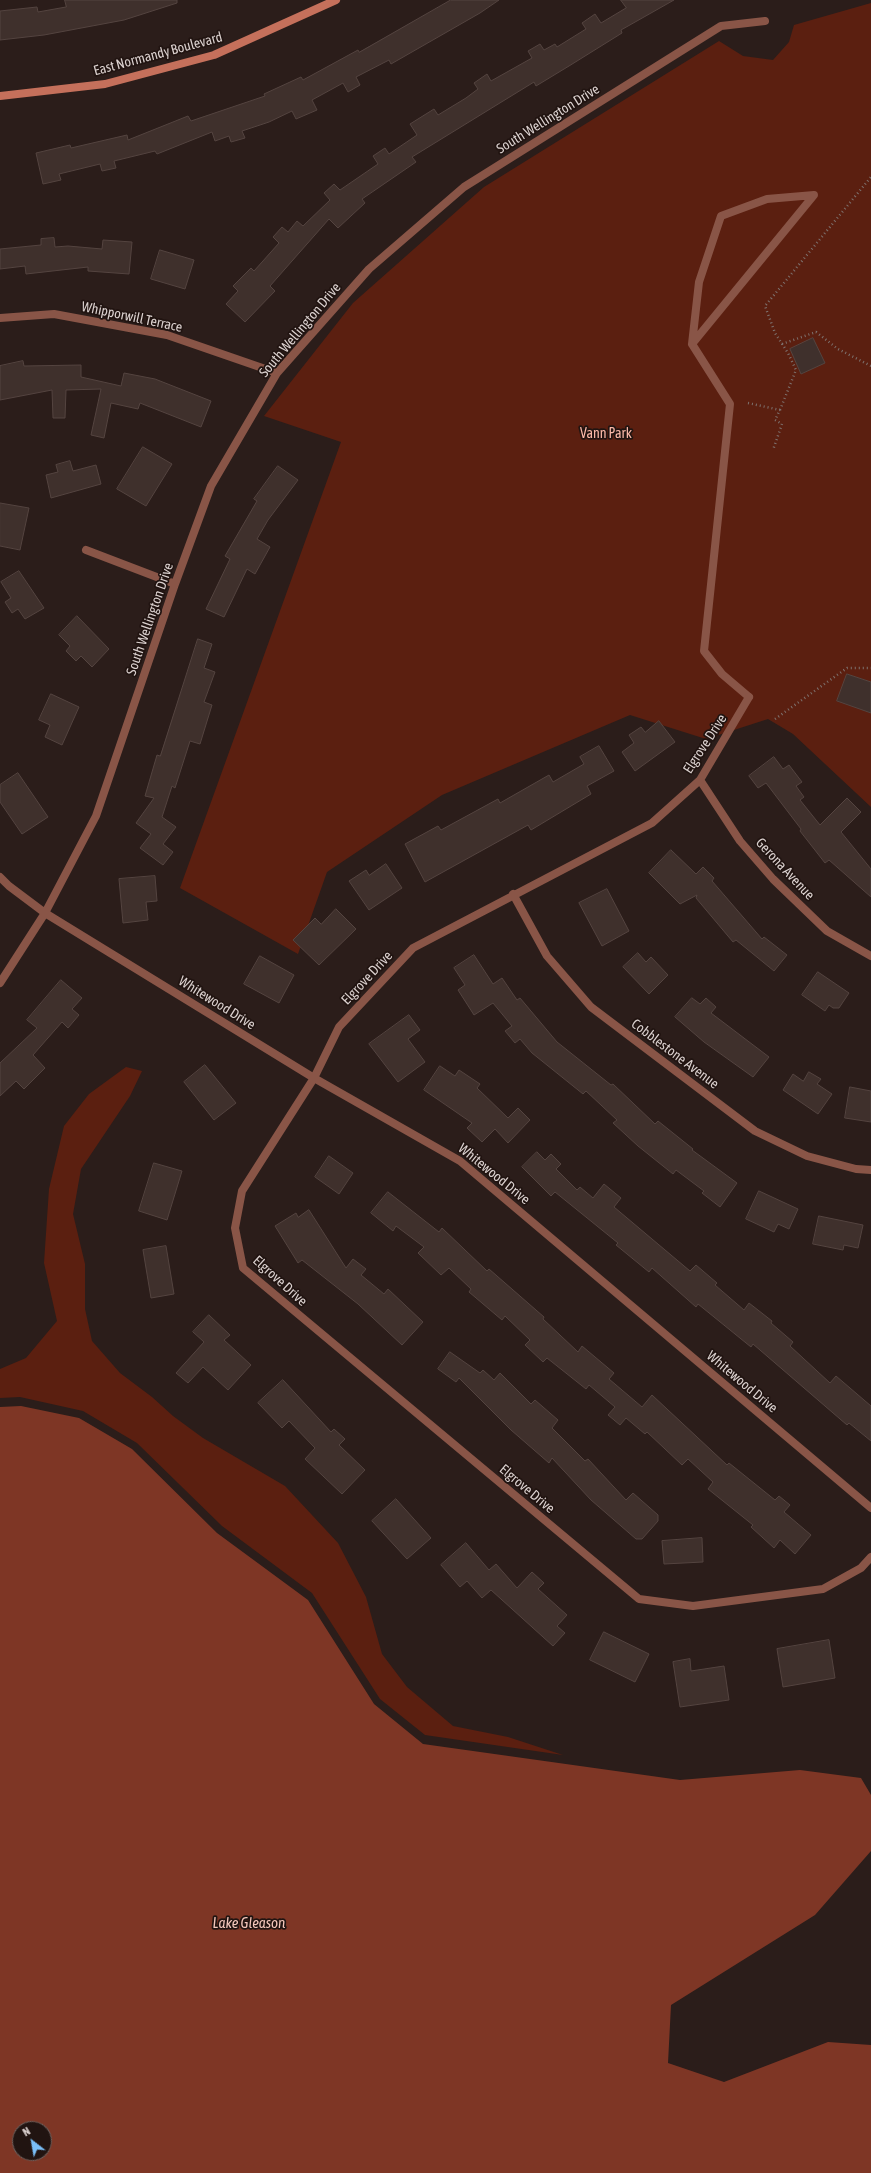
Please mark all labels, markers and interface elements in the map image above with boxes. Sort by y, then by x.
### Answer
street label: East Normandy Boulevard [92,29,224,79]
street label: South Wellington Drive [494,81,602,157]
street label: South Wellington Drive [256,279,344,381]
street label: Whipporwill Terrace [80,298,184,336]
park label: Vann Park [580,426,632,442]
street label: South Wellington Drive [123,561,177,677]
street label: Elgrove Drive [680,711,730,777]
street label: Gerona Avenue [752,835,818,903]
street label: Elgrove Drive [338,948,396,1008]
street label: Whitewood Drive [176,973,258,1033]
street label: Cobblestone Avenue [628,1016,722,1092]
street label: Whitewood Drive [455,1140,533,1208]
street label: Elgrove Drive [249,1252,311,1310]
street label: Whitewood Drive [703,1347,781,1417]
street label: Elgrove Drive [496,1461,558,1517]
water label: Lake Gleason [213,1914,285,1932]
north arrow [12,2121,52,2161]
text: N [20,2125,32,2138]

